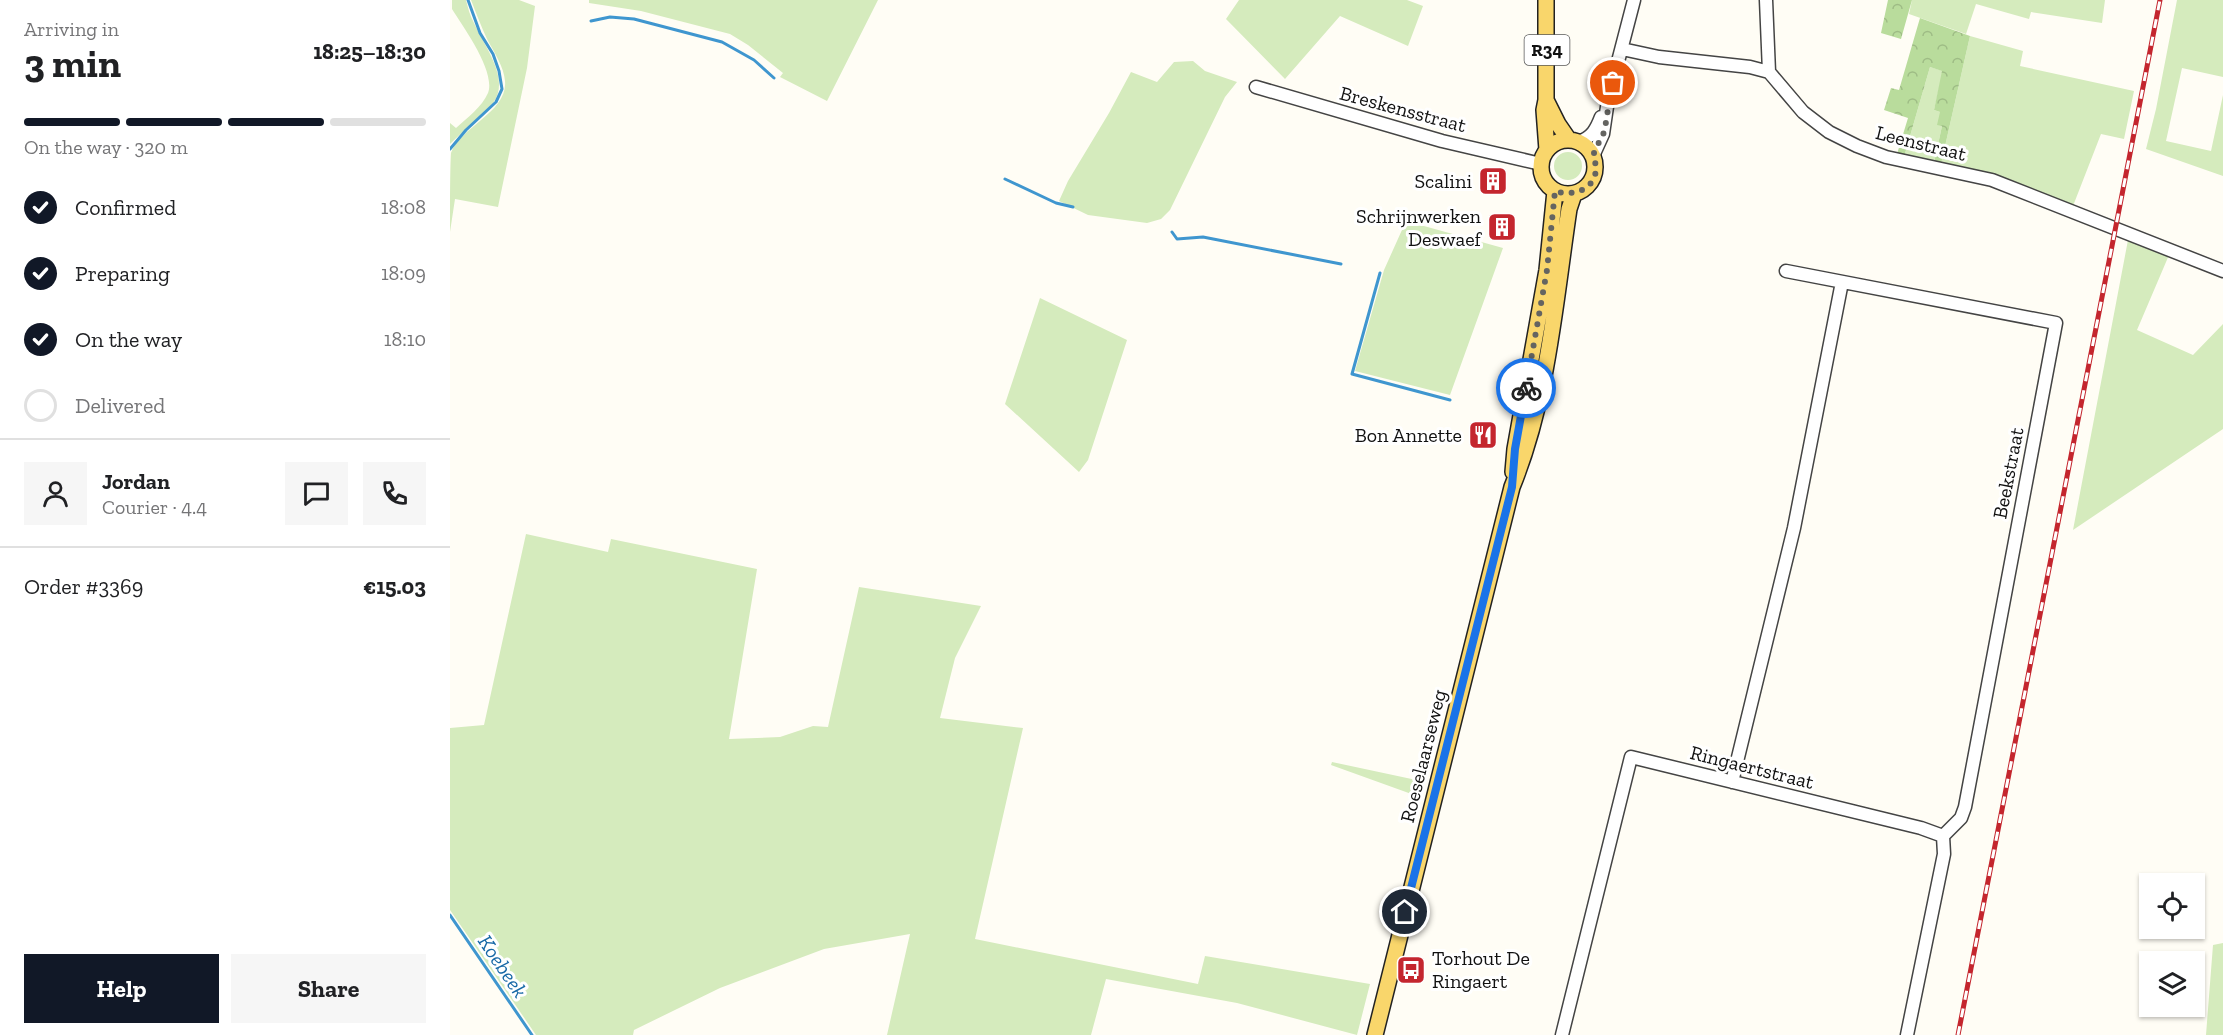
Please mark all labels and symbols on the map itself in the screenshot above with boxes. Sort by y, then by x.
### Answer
road number: R34 [1524,35,1570,65]
pin [1587,57,1638,108]
street label: Breskensstraat [1337,81,1469,138]
street label: Leenstraat [1873,120,1969,166]
building icon: Scalini [1477,165,1509,197]
place label: Scalini [1414,169,1472,193]
place label: Schrijnwerken Deswaef [1356,204,1483,251]
building icon: Schrijnwerken Deswaef [1486,211,1518,243]
courier [1496,358,1556,418]
restaurant icon: Bon Annette [1467,419,1499,451]
place label: Bon Annette [1355,423,1462,447]
street label: Beekstraat [1987,425,2029,521]
street label: Roeselaarseweg [1395,687,1451,825]
street label: Ringaertstraat [1688,740,1817,794]
pin [1379,886,1430,937]
water label: Koebeek [473,930,533,1002]
place label: Torhout De Ringaert [1432,946,1530,993]
bus stop icon: Torhout De Ringaert [1395,954,1427,986]

